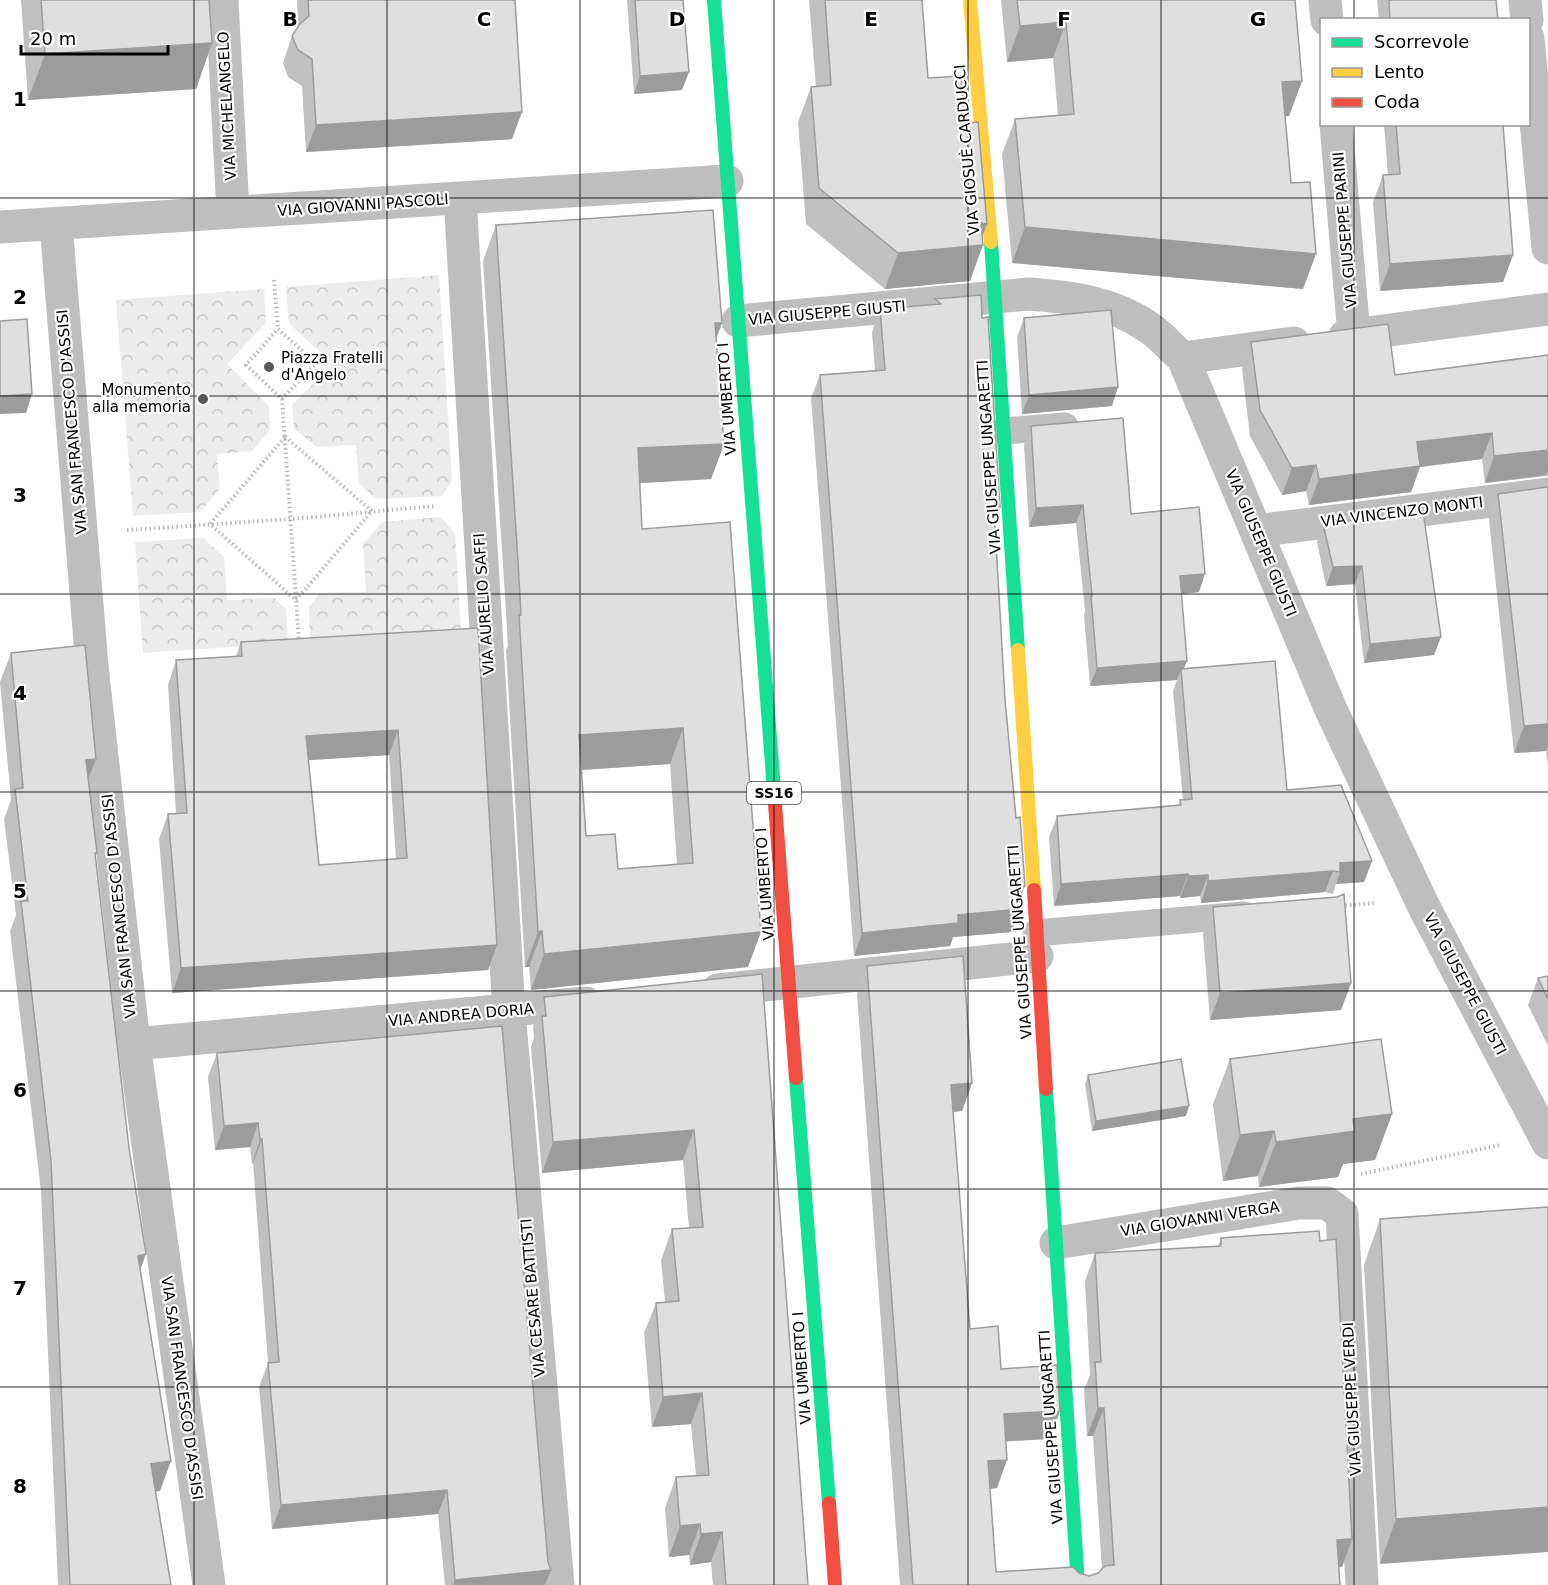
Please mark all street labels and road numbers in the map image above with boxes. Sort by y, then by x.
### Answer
street label: VIA MICHELANGELO [214,31,240,181]
street label: VIA GIOSUÈ CARDUCCI [950,64,983,236]
street label: VIA GIUSEPPE PARINI [1329,151,1361,309]
street label: VIA GIOVANNI PASCOLI [277,190,449,220]
street label: VIA GIUSEPPE GIUSTI [747,297,907,329]
street label: VIA SAN FRANCESCO D'ASSISI [53,309,91,535]
street label: VIA UMBERTO I [714,342,740,456]
street label: VIA GIUSEPPE UNGARETTI [973,359,1005,555]
street label: VIA GIUSEPPE GIUSTI [1222,467,1300,619]
street label: VIA VINCENZO MONTI [1320,493,1484,531]
street label: VIA AURELIO SAFFI [470,533,498,675]
road number: SS16 [747,782,801,804]
street label: VIA SAN FRANCESCO D'ASSISI [98,793,140,1019]
street label: VIA UMBERTO I [752,827,778,941]
street label: VIA GIUSEPPE UNGARETTI [1004,844,1036,1040]
street label: VIA GIUSEPPE GIUSTI [1420,910,1510,1058]
street label: VIA ANDREA DORIA [387,1000,535,1030]
street label: VIA GIOVANNI VERGA [1119,1197,1281,1240]
street label: VIA CESARE BATTISTI [517,1218,549,1378]
street label: VIA SAN FRANCESCO D'ASSISI [157,1275,207,1501]
street label: VIA UMBERTO I [789,1311,815,1425]
street label: VIA GIUSEPPE VERDI [1339,1322,1365,1476]
street label: VIA GIUSEPPE UNGARETTI [1035,1329,1067,1525]

